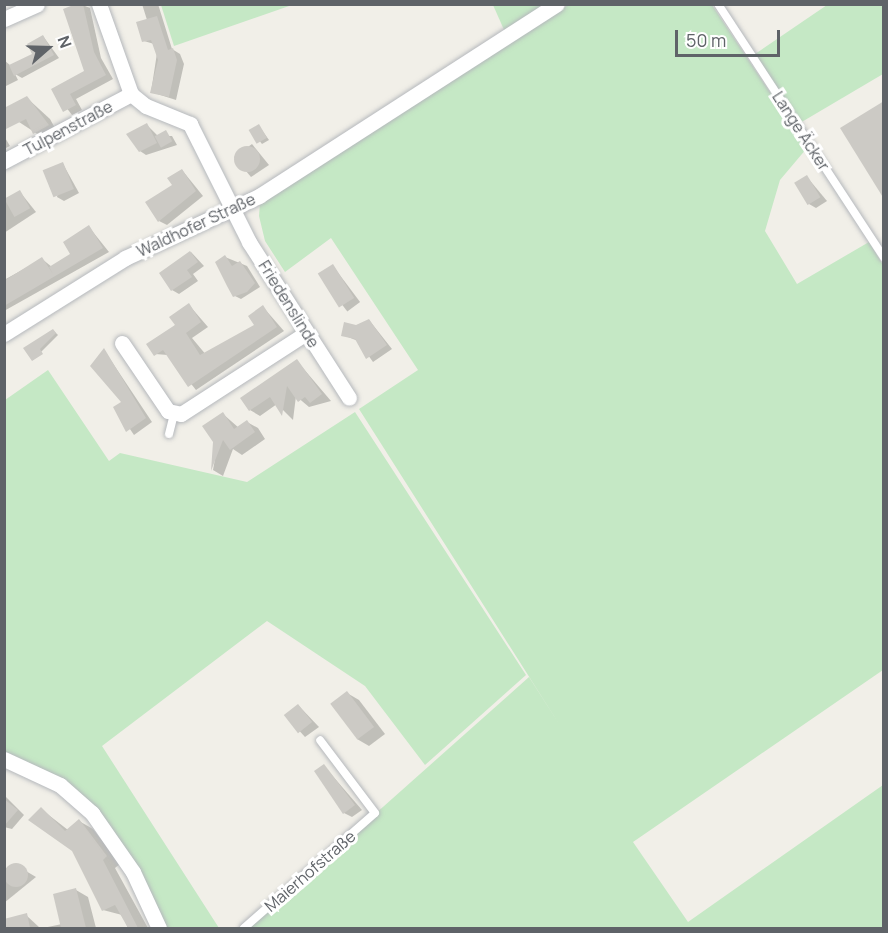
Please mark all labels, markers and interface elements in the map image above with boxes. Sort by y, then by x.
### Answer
north arrow [18,18,78,78]
scale bar [678,18,783,56]
text: 50 m [686,28,726,52]
text: N [53,33,77,51]
street label: Lange Äcker [768,88,834,174]
street label: Tulpenstraße [20,96,116,160]
street label: Waldhofer Straße [134,189,258,261]
street label: Friedenslinde [255,257,323,351]
street label: Maierhofstraße [261,826,359,916]

